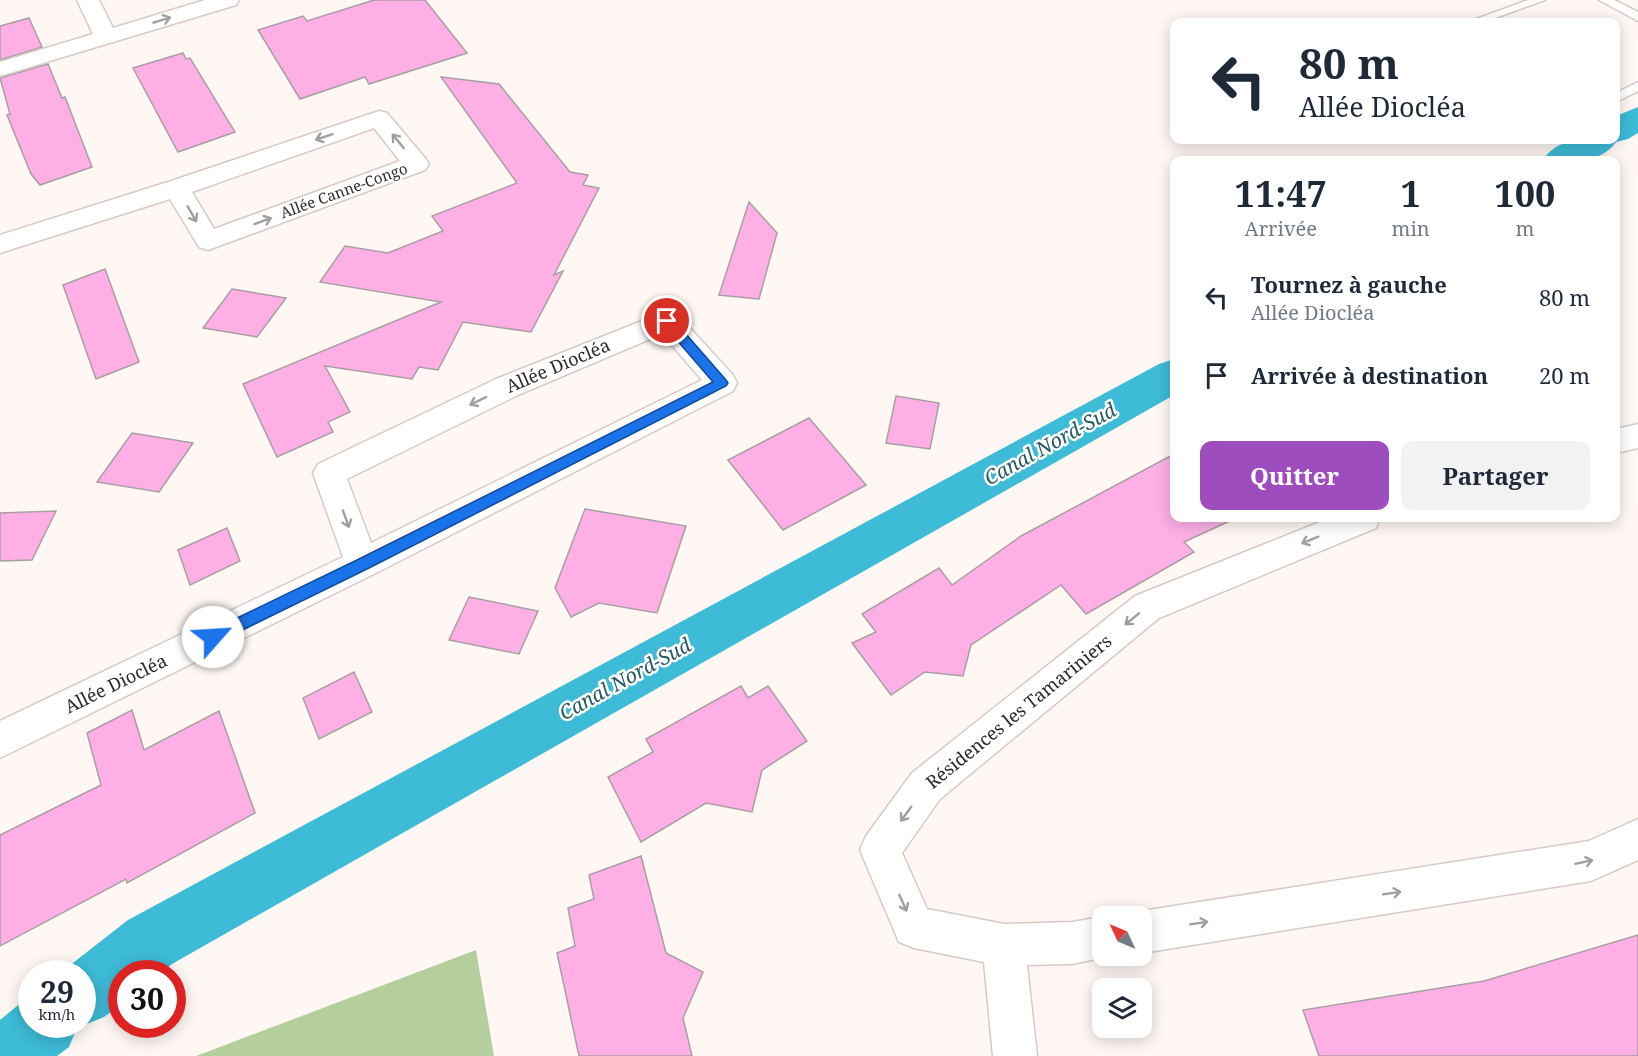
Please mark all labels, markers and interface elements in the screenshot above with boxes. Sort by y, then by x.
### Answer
one-way arrow [152,14,171,25]
text: 80 m [1299,34,1399,91]
icon: left [1200,42,1278,120]
text: Allée Diocléa [1299,88,1466,125]
one-way arrow [315,133,334,144]
one-way arrow [391,133,404,149]
street label: Allée Canne-Congo [277,158,410,222]
text: 11:47 [1235,169,1327,218]
text: 1 [1400,169,1421,218]
text: 100 [1494,169,1555,218]
one-way arrow [187,205,199,222]
one-way arrow [253,214,272,225]
text: Arrivée [1245,215,1317,242]
text: min [1392,215,1430,242]
text: m [1515,215,1534,242]
text: Tournez à gauche [1251,269,1447,299]
icon: left [1200,281,1233,314]
text: 80 m [1539,282,1590,312]
pin [641,295,692,346]
text: Allée Diocléa [1251,299,1375,326]
icon: arrive [650,304,683,337]
street label: Allée Diocléa [502,332,613,398]
icon: arrive [1200,359,1233,392]
text: Arrivée à destination [1251,360,1488,390]
text: 20 m [1539,360,1590,390]
one-way arrow [470,395,488,407]
water label: Canal Nord-Sud [979,396,1121,491]
button: Quitter [1200,441,1389,510]
button: Partager [1401,441,1590,510]
one-way arrow [341,509,352,528]
one-way arrow [1301,535,1320,546]
position arrow [181,605,245,669]
one-way arrow [1125,612,1141,625]
street label: Résidences les Tamariniers [920,629,1116,794]
water label: Canal Nord-Sud [554,631,696,726]
street label: Allée Diocléa [60,648,171,718]
one-way arrow [900,805,912,821]
one-way arrow [1574,856,1594,867]
one-way arrow [1382,887,1401,898]
one-way arrow [898,894,909,912]
north arrow [1092,906,1152,966]
map controls [1092,906,1152,1038]
one-way arrow [1189,917,1209,928]
speed limit sign: 30 [108,960,186,1038]
text: 29 [40,971,74,1012]
button: layers [1092,978,1152,1038]
text: km/h [39,1004,75,1024]

